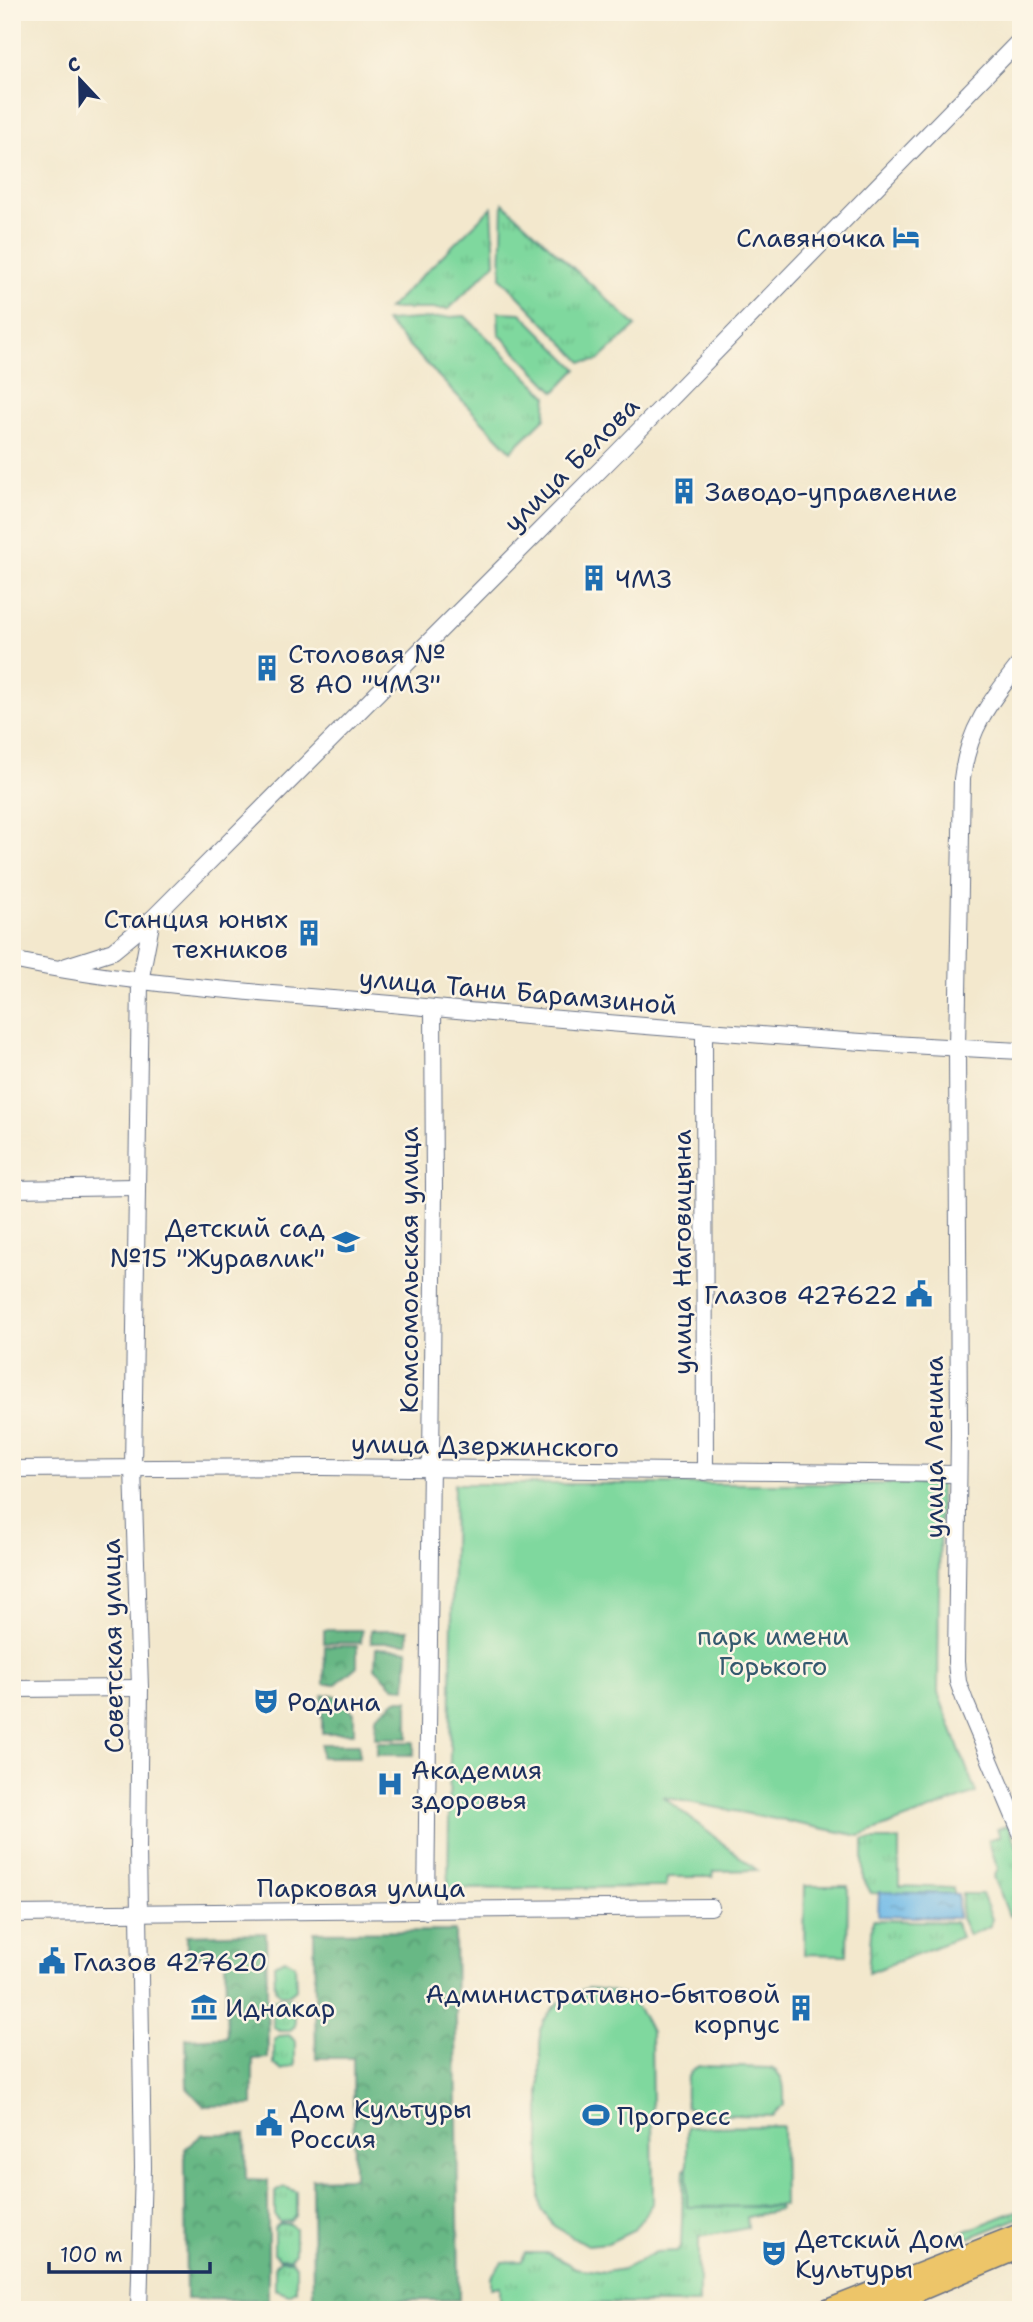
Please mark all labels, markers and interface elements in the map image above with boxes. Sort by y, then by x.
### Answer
north arrow [46,46,116,116]
text: С [64,51,84,78]
place label: Славяночка [736,220,885,255]
hotel icon: Славяночка [891,222,921,252]
street label: улица Белова [496,389,646,539]
place label: Заводо-управление [705,474,958,509]
building icon: Заводо-управление [669,476,699,506]
place label: ЧМЗ [615,561,672,596]
building icon: ЧМЗ [579,563,609,593]
place label: Столовая № 8 АО "ЧМЗ" [288,636,445,701]
building icon: Столовая № 8 АО "ЧМЗ" [252,653,282,683]
place label: Станция юных техников [104,901,288,966]
building icon: Станция юных техников [294,918,324,948]
street label: улица Тани Барамзиной [357,960,679,1022]
street label: Комсомольская улица [391,1127,426,1413]
street label: улица Наговицына [664,1129,699,1375]
place label: Детский сад №15 "Журавлик" [109,1210,326,1275]
school or university icon: Детский сад №15 "Журавлик" [331,1227,361,1257]
place label: Глазов 427622 [704,1277,898,1312]
public building icon: Глазов 427622 [904,1279,934,1309]
street label: улица Ленина [916,1356,951,1538]
street label: улица Дзержинского [351,1425,619,1465]
street label: Советская улица [93,1538,131,1754]
park label: парк имени Горького [697,1618,849,1683]
place label: Родина [287,1684,381,1719]
theatre icon: Родина [251,1686,281,1716]
place label: Академия здоровья [411,1752,542,1817]
hospital icon: Академия здоровья [375,1769,405,1799]
street label: Парковая улица [257,1870,465,1905]
place label: Глазов 427620 [73,1944,267,1979]
public building icon: Глазов 427620 [37,1946,67,1976]
place label: Административно-бытовой корпус [425,1976,780,2041]
place label: Иднакар [225,1990,335,2025]
museum icon: Иднакар [189,1992,219,2022]
building icon: Административно-бытовой корпус [786,1993,816,2023]
place label: Дом Культуры Россия [290,2091,472,2156]
place label: Прогресс [617,2098,731,2133]
sports icon: Прогресс [581,2100,611,2130]
public building icon: Дом Культуры Россия [254,2108,284,2138]
place label: Детский Дом Культуры [795,2221,964,2286]
scale bar [49,2231,210,2275]
theatre icon: Детский Дом Культуры [759,2238,789,2268]
text: 100 m [60,2241,123,2269]

